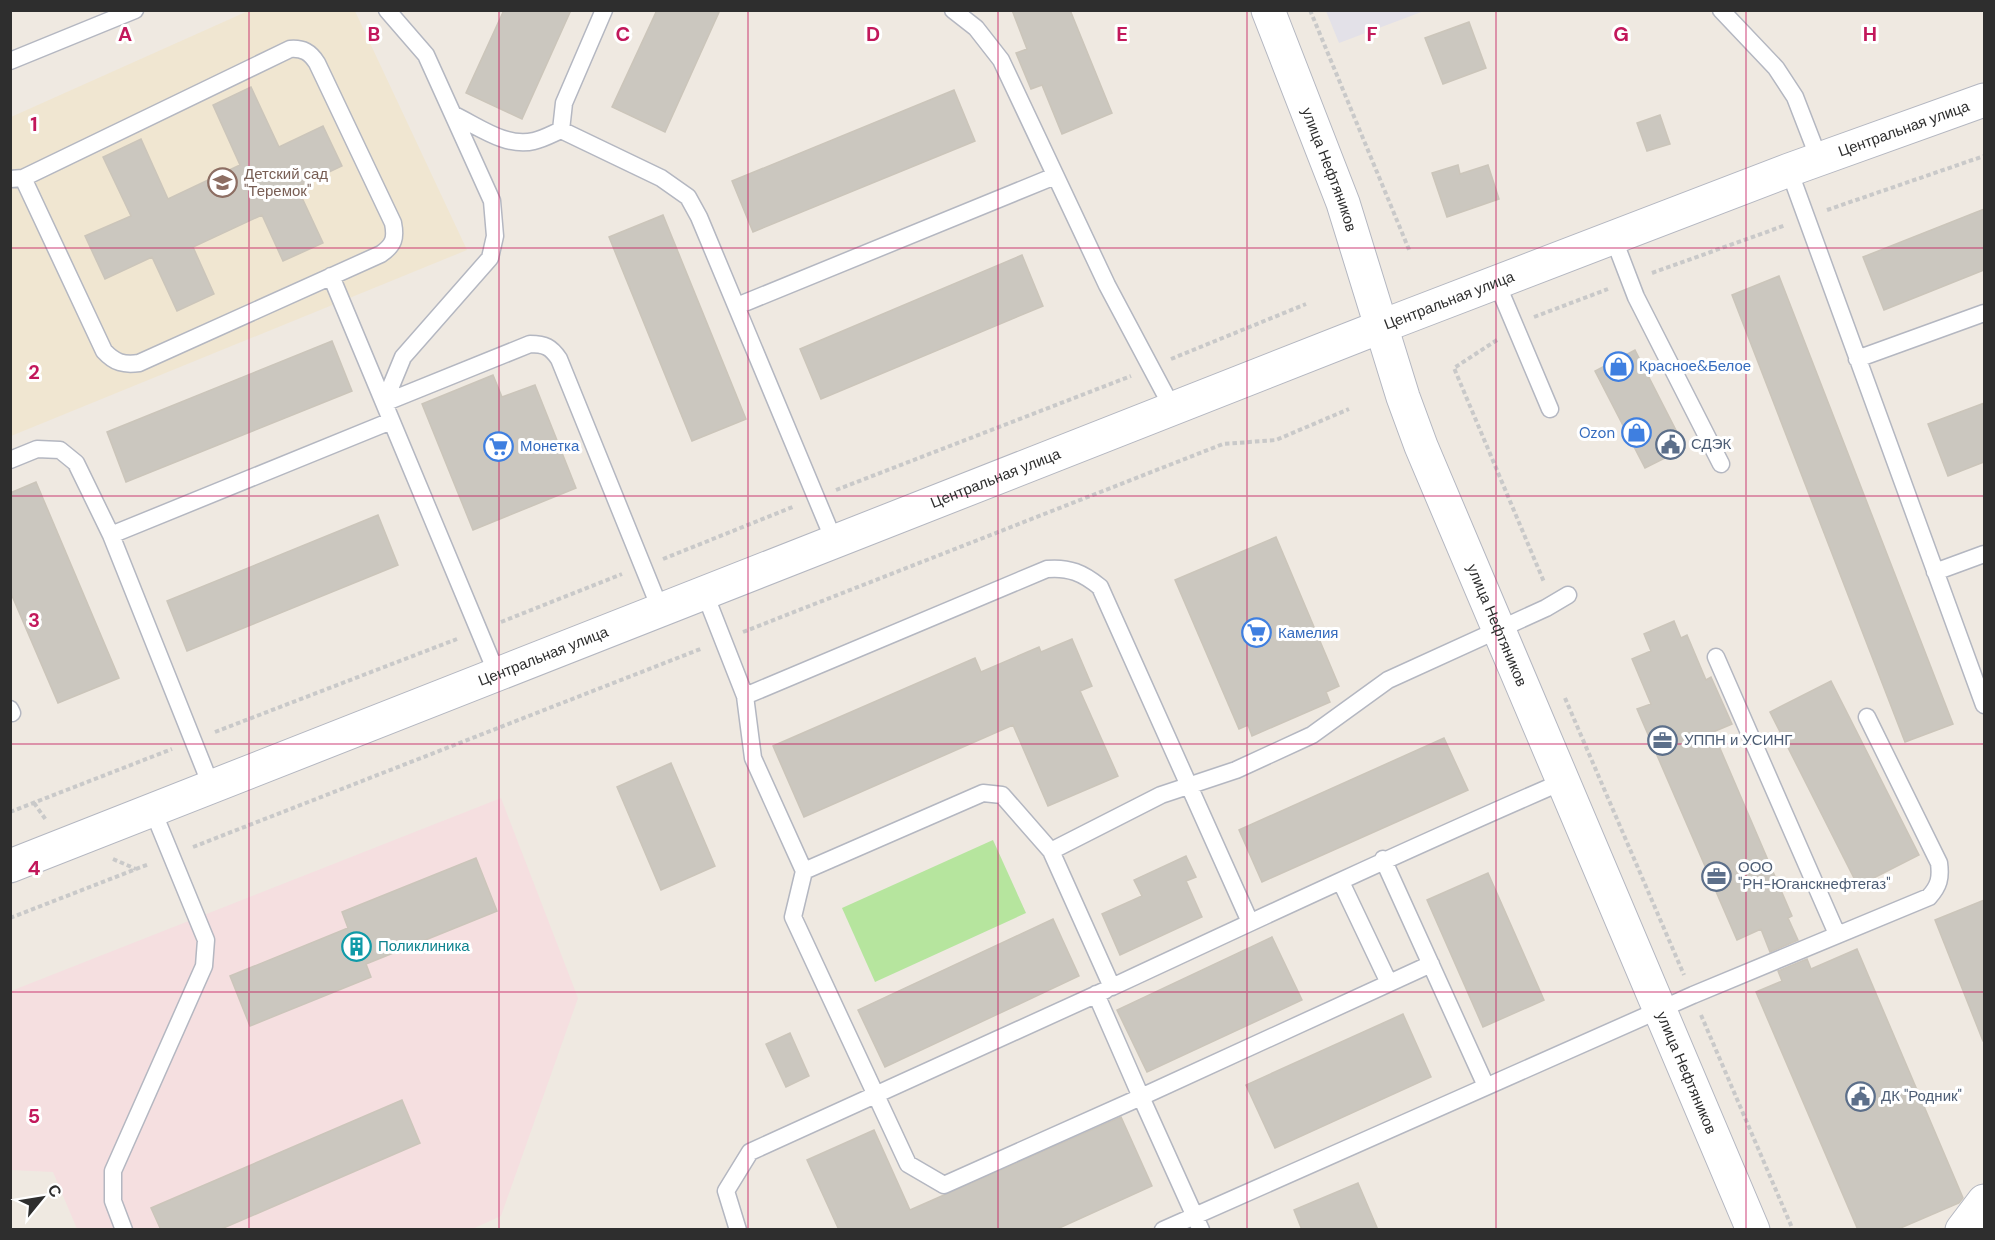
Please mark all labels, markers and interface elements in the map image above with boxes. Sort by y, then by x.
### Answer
text: A [118,21,132,47]
text: B [368,21,380,47]
text: C [616,21,630,47]
text: D [866,21,880,47]
text: E [1116,21,1128,47]
text: F [1366,21,1378,47]
text: G [1613,21,1629,47]
text: H [1863,21,1877,47]
street label: Центральная улица [1835,96,1973,162]
street label: улица Нефтяников [1297,105,1361,234]
text: 1 [30,111,38,137]
place label: Детский сад "Теремок" [244,164,328,201]
school or university icon: Детский сад "Теремок" [207,167,239,199]
street label: Центральная улица [1381,266,1518,335]
shop icon: Красное&Белое [1602,350,1634,382]
place label: Красное&Белое [1639,356,1751,376]
text: 2 [28,359,40,385]
shop icon: Ozon [1620,417,1652,449]
place label: Ozon [1579,423,1615,443]
public building icon: СДЭК [1654,428,1686,460]
supermarket icon: Монетка [483,430,515,462]
place label: СДЭК [1691,434,1731,454]
place label: Монетка [520,436,580,456]
street label: Центральная улица [928,443,1064,513]
street label: улица Нефтяников [1462,561,1532,690]
text: 3 [28,607,40,633]
supermarket icon: Камелия [1241,617,1273,649]
street label: Центральная улица [475,621,612,691]
place label: Камелия [1278,623,1339,643]
office icon: УППН и УСИНГ [1647,724,1679,756]
place label: УППН и УСИНГ [1684,730,1792,750]
text: 4 [28,855,41,881]
place label: ООО "РН-Юганскнефтегаз" [1738,857,1891,894]
office icon: ООО "РН-Юганскнефтегаз" [1701,860,1733,892]
building icon: Поликлиника [341,930,373,962]
place label: Поликлиника [378,936,470,956]
street label: улица Нефтяников [1652,1008,1721,1137]
public building icon: ДК "Родник" [1844,1080,1876,1112]
place label: ДК "Родник" [1881,1086,1962,1106]
text: 5 [28,1103,40,1129]
north arrow [12,1168,72,1228]
text: С [43,1180,67,1201]

